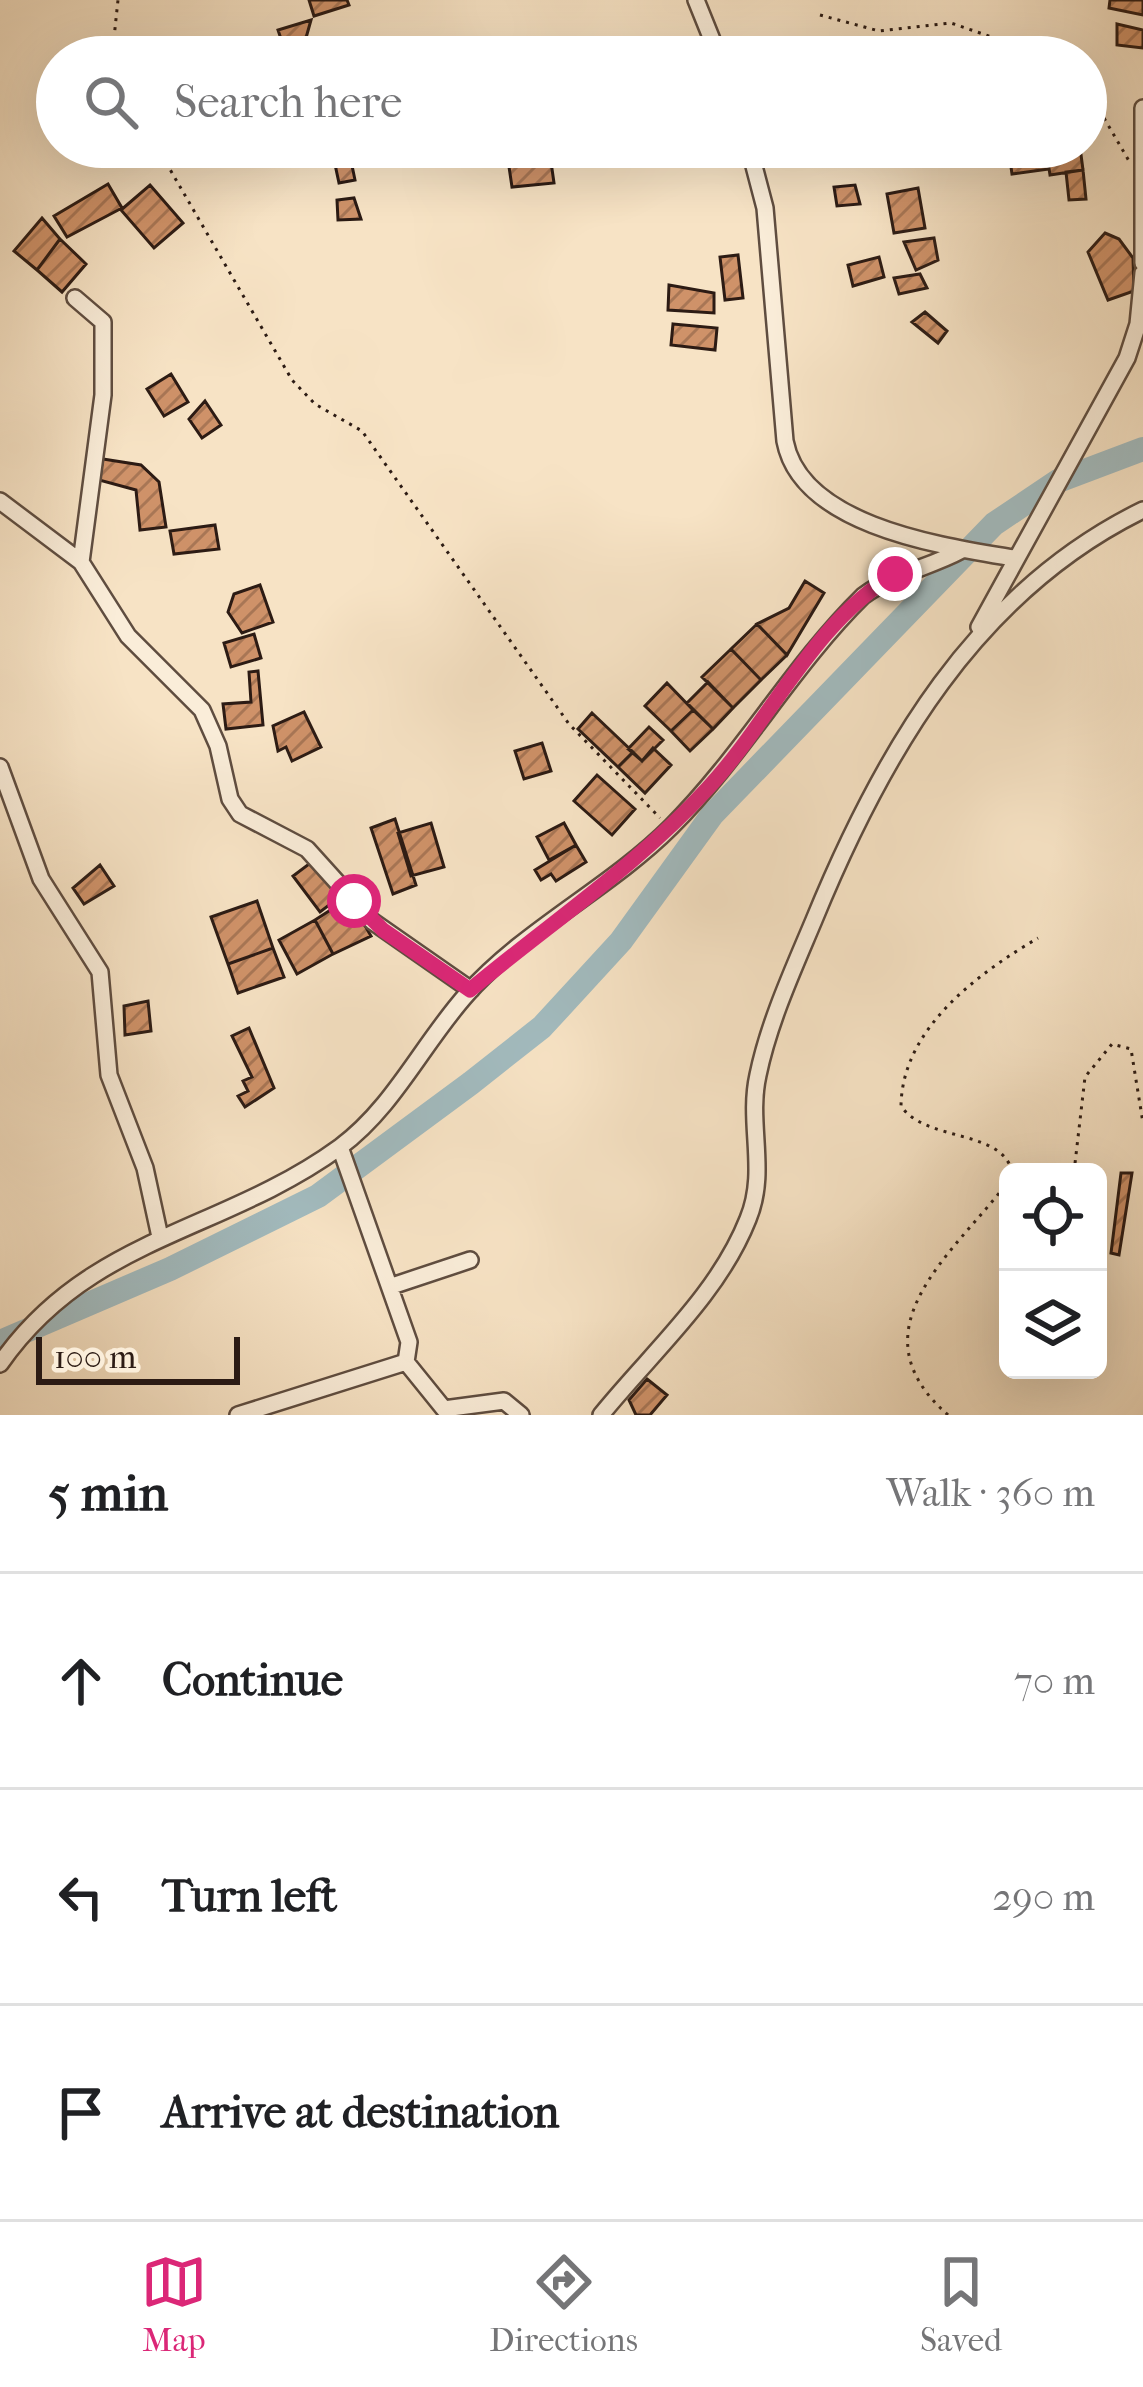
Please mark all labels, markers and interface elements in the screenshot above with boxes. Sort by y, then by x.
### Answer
search box [36,36,1107,168]
icon: search [78,69,144,135]
text: Search here [174,76,402,129]
route end [868,547,922,601]
route start [327,874,381,928]
map controls [999,1163,1107,1379]
button: locate [999,1163,1107,1271]
button: layers [999,1271,1107,1379]
scale bar [36,1331,240,1384]
text: 100 m [54,1338,137,1377]
text: 5 min [48,1463,168,1523]
text: Walk · 360 m [886,1470,1095,1516]
icon: ahead [48,1648,114,1714]
text: Continue [162,1654,343,1707]
text: 70 m [1014,1658,1095,1704]
icon: left [48,1864,114,1930]
text: Turn left [162,1870,337,1923]
text: 290 m [992,1874,1095,1920]
icon: arrive [48,2080,114,2146]
text: Arrive at destination [162,2086,559,2139]
tab: Map [141,2249,207,2360]
tab: Directions [489,2249,638,2360]
tab: Saved [920,2249,1002,2360]

